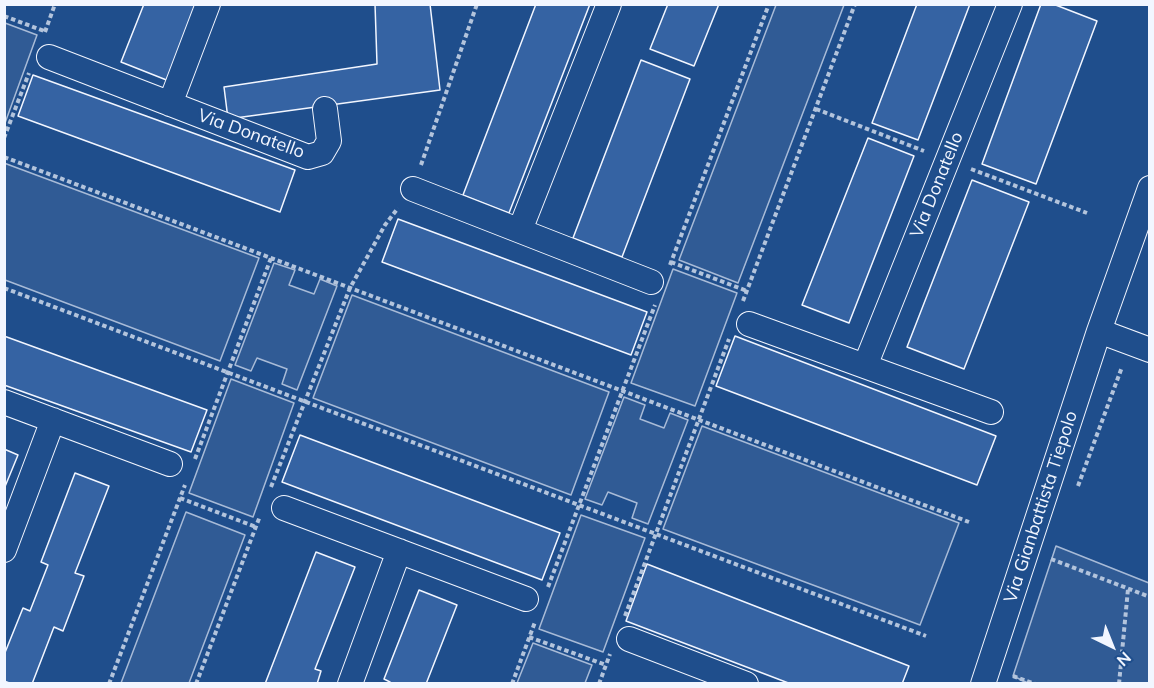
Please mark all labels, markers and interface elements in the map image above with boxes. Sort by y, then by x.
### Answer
street label: Via Donatello [195,105,307,163]
street label: Via Donatello [906,129,968,241]
street label: Via Gianbattista Tiepolo [1000,408,1082,606]
north arrow [1082,616,1142,676]
text: N [1113,648,1136,671]

